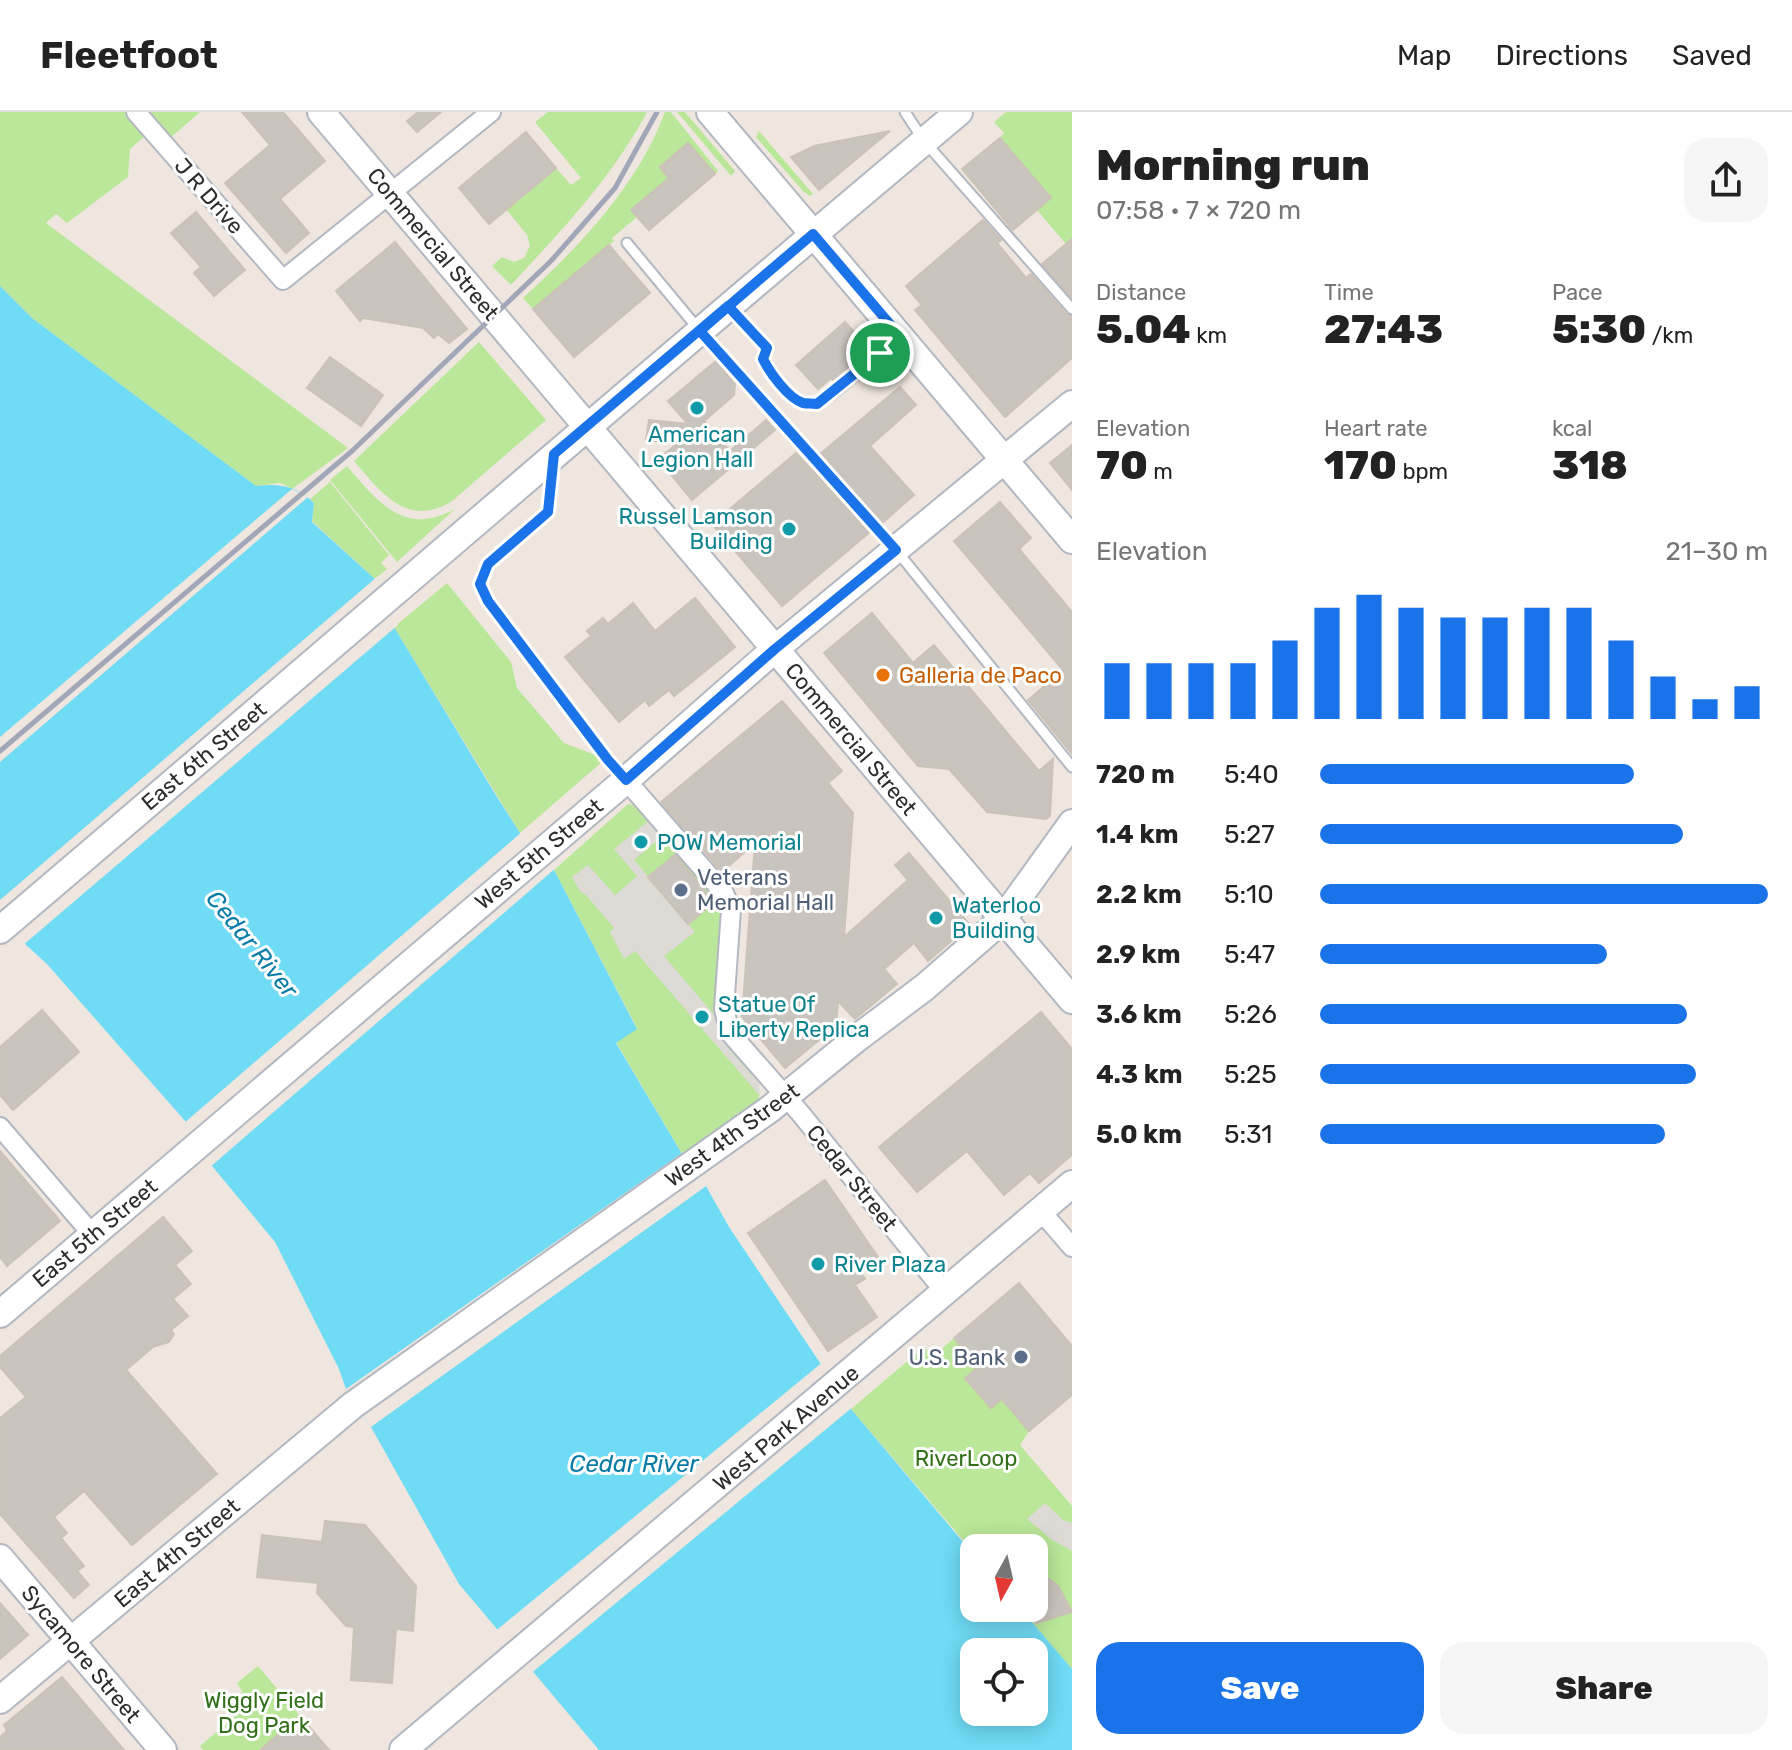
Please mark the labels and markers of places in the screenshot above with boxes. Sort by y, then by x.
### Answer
pin [846,319,914,387]
marker: American Legion Hall [688,399,706,417]
place label: American Legion Hall [641,421,753,473]
place label: Russel Lamson Building [619,503,773,555]
marker: Russel Lamson Building [780,520,798,538]
place label: Galleria de Paco [899,662,1062,689]
marker: Galleria de Paco [874,666,892,684]
place label: POW Memorial [657,829,802,856]
marker: POW Memorial [632,833,650,851]
place label: Veterans Memorial Hall [697,864,834,916]
marker: Veterans Memorial Hall [672,881,690,899]
place label: Waterloo Building [952,892,1041,944]
marker: Waterloo Building [927,909,945,927]
place label: Statue Of Liberty Replica [718,991,870,1043]
marker: Statue Of Liberty Replica [693,1008,711,1026]
place label: River Plaza [834,1251,946,1278]
marker: River Plaza [809,1255,827,1273]
place label: U.S. Bank [908,1344,1006,1371]
marker: U.S. Bank [1012,1348,1030,1366]

